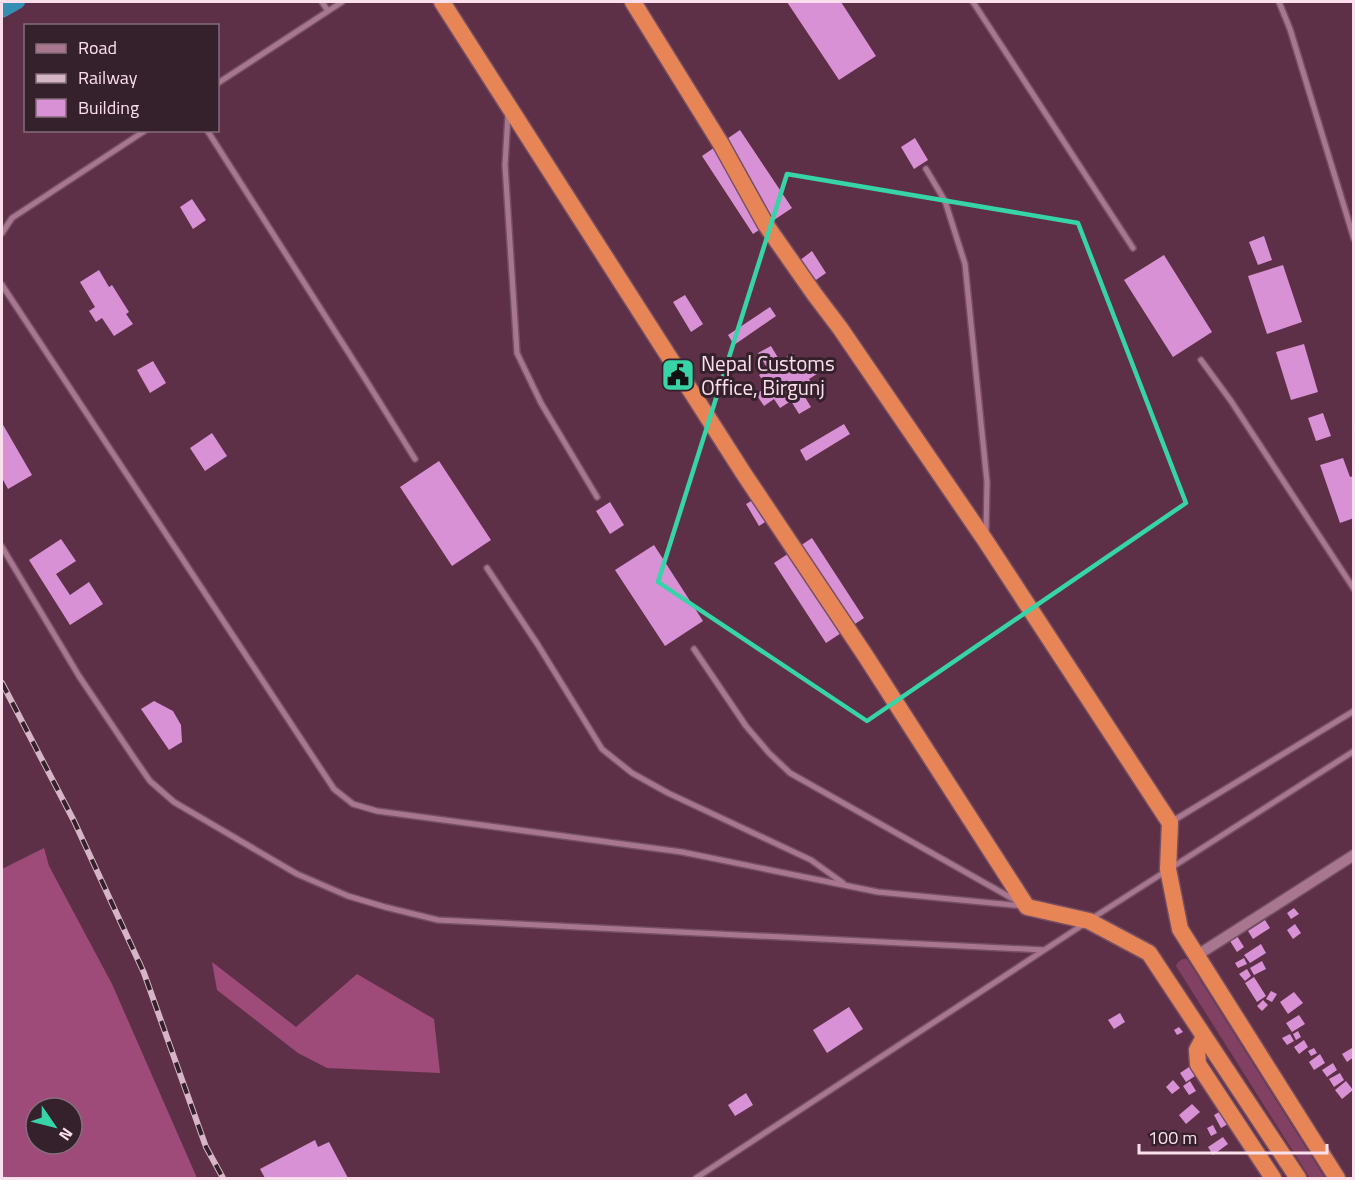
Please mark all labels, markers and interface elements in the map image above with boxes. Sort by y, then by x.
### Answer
legend [24,24,219,132]
text: Road [78,34,117,61]
text: Railway [78,64,138,91]
text: Building [78,94,139,121]
place label: Nepal Customs Office, Birgunj [701,347,835,403]
public building icon: Nepal Customs Office, Birgunj [660,357,696,393]
north arrow [24,1096,84,1156]
scale bar [1139,1117,1326,1155]
text: N [53,1123,79,1146]
text: 100 m [1148,1124,1197,1151]

